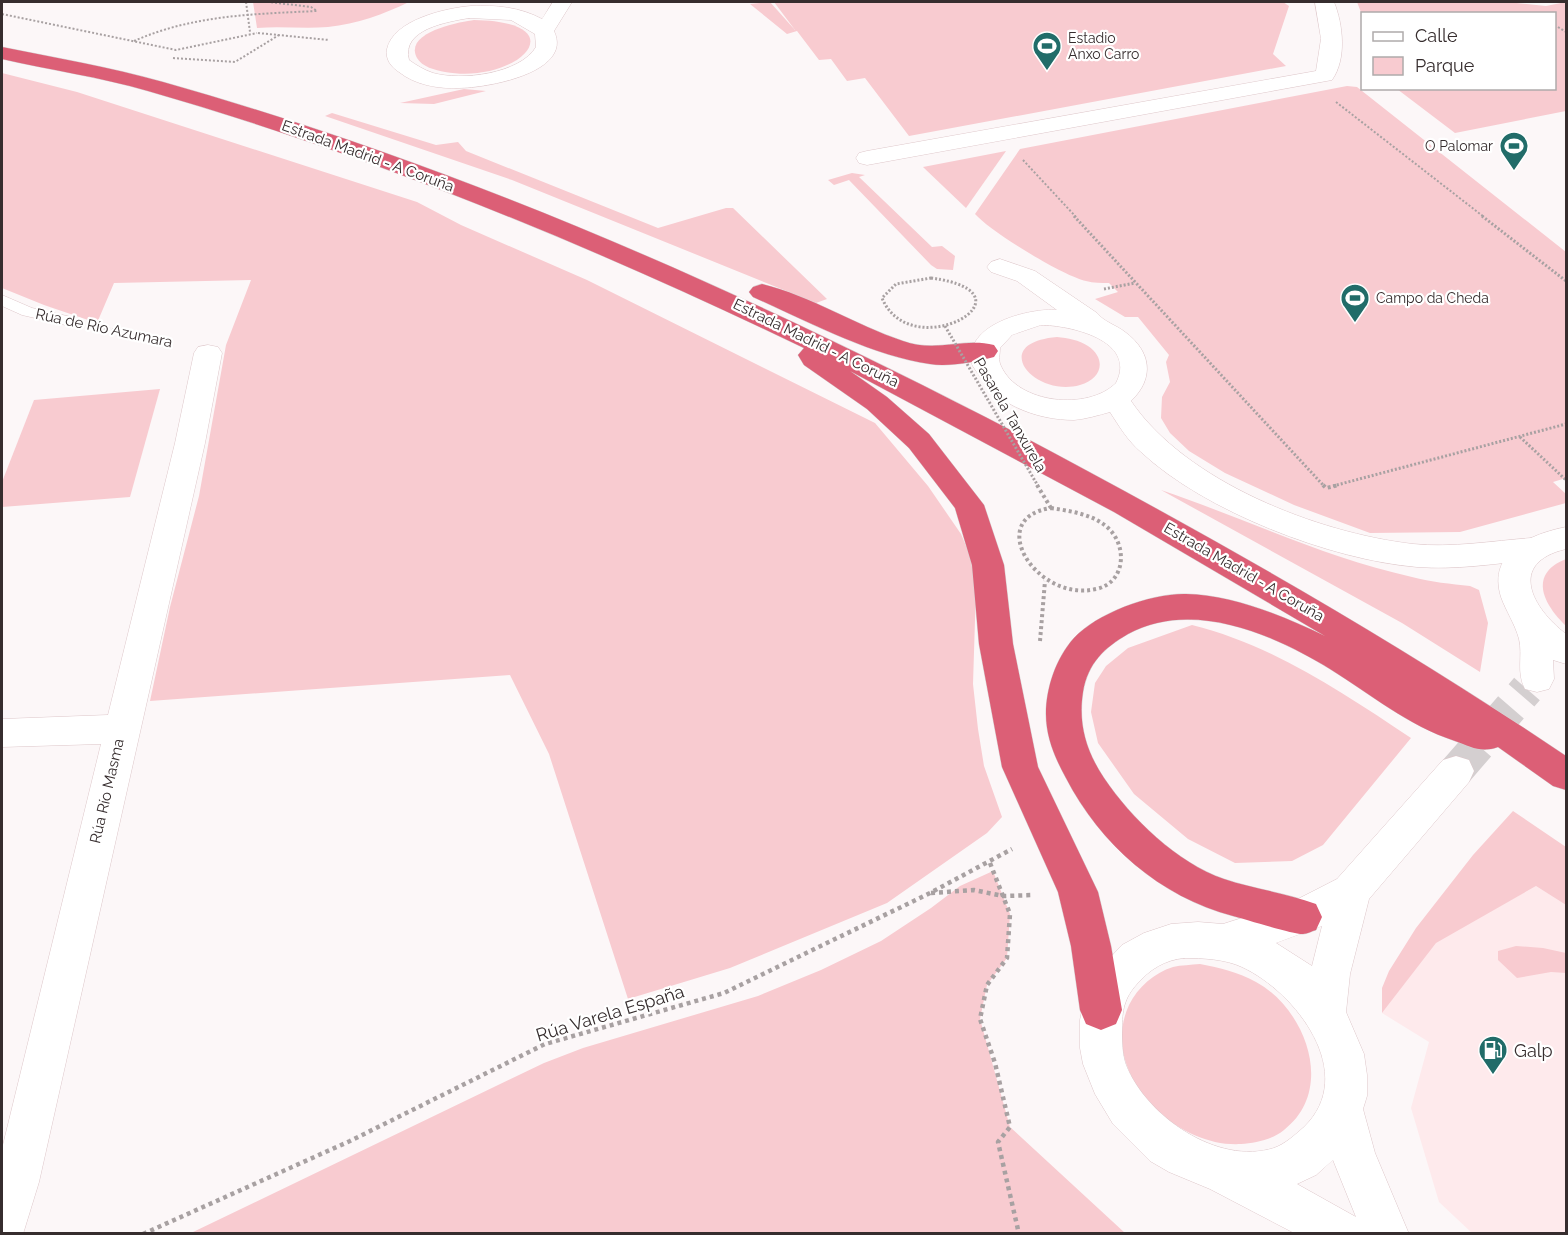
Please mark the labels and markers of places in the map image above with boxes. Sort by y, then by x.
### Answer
sports icon: Estadio Anxo Carro [1031,30,1063,72]
place label: Estadio Anxo Carro [1068,30,1139,62]
sports icon: O Palomar [1498,130,1530,172]
place label: O Palomar [1425,138,1493,154]
sports icon: Campo da Cheda [1339,282,1371,324]
place label: Campo da Cheda [1376,290,1489,306]
fuel station icon: Galp [1477,1034,1509,1076]
place label: Galp [1514,1040,1553,1061]

